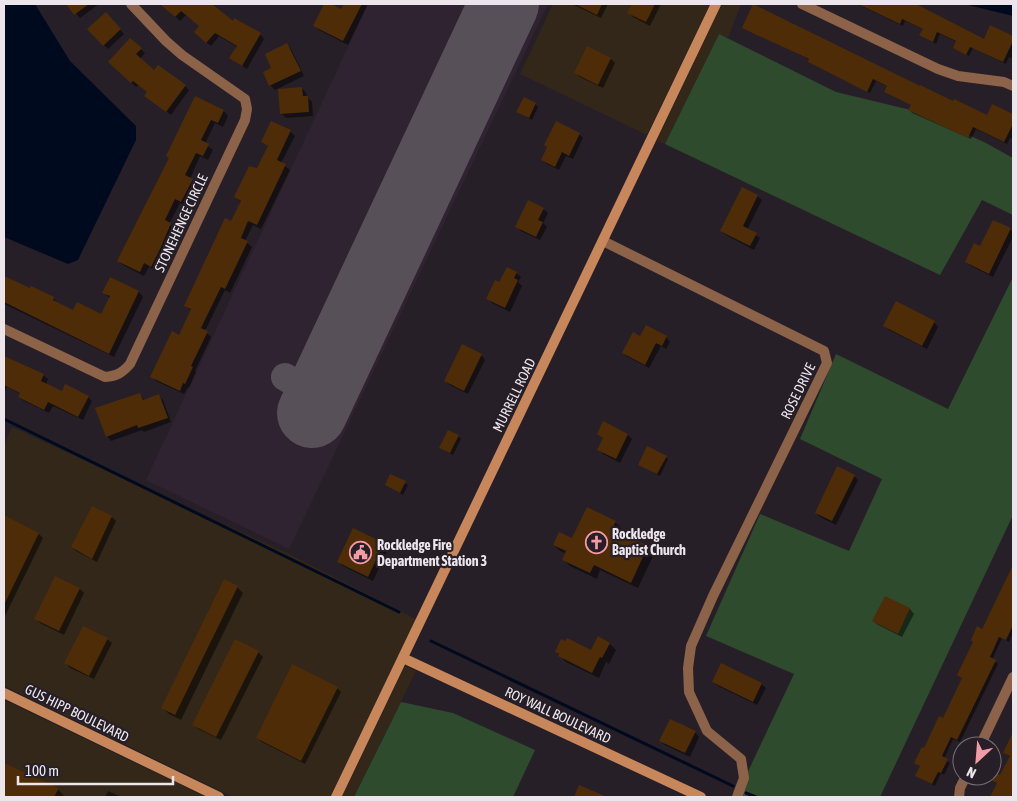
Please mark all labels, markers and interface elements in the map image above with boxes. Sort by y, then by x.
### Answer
street label: STONEHENGE CIRCLE [151,171,211,275]
street label: MURRELL ROAD [489,355,539,435]
street label: ROSE DRIVE [778,360,818,421]
place label: Rockledge Baptist Church [612,526,686,558]
church icon: Rockledge Baptist Church [584,530,608,554]
place label: Rockledge Fire Department Station 3 [377,537,487,569]
public building icon: Rockledge Fire Department Station 3 [349,541,373,565]
street label: GUS HIPP BOULEVARD [22,681,132,745]
street label: ROY WALL BOULEVARD [503,683,614,747]
north arrow [952,736,1002,786]
scale bar [18,754,172,786]
text: 100 m [25,762,59,779]
text: N [964,764,979,782]

